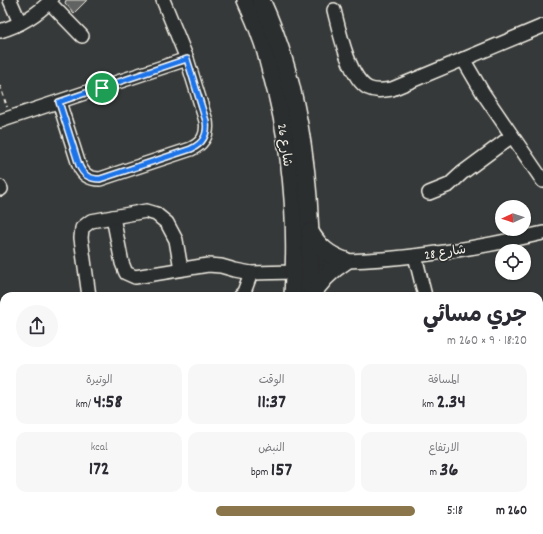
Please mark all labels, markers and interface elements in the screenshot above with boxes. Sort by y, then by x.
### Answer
pin [85,71,119,105]
icon: arrive [91,77,113,99]
street label: شارع 26 [271,123,296,168]
north arrow [495,200,531,236]
map controls [495,200,531,280]
street label: شارع 28 [423,241,468,266]
button: locate [495,244,531,280]
text: جري مسائي [423,301,527,332]
button: share [16,305,58,347]
text: 18:20 · 9 × 260 m [447,332,527,351]
text: الوتيرة [86,373,112,389]
text: الوقت [259,373,284,389]
text: المسافة [428,373,460,389]
text: 4:58 [94,389,123,417]
text: 11:37 [257,389,286,417]
text: 2.34 [437,389,466,417]
text: /km [76,397,94,413]
text: km [422,397,437,413]
text: kcal [91,440,108,456]
text: النبض [258,441,285,457]
text: الارتفاع [428,441,459,457]
text: 172 [89,456,110,484]
text: 157 [271,457,292,485]
text: 36 [440,457,458,485]
text: bpm [251,465,271,481]
text: m [429,465,440,481]
text: 5:18 [447,502,463,521]
text: 260 m [496,502,527,521]

